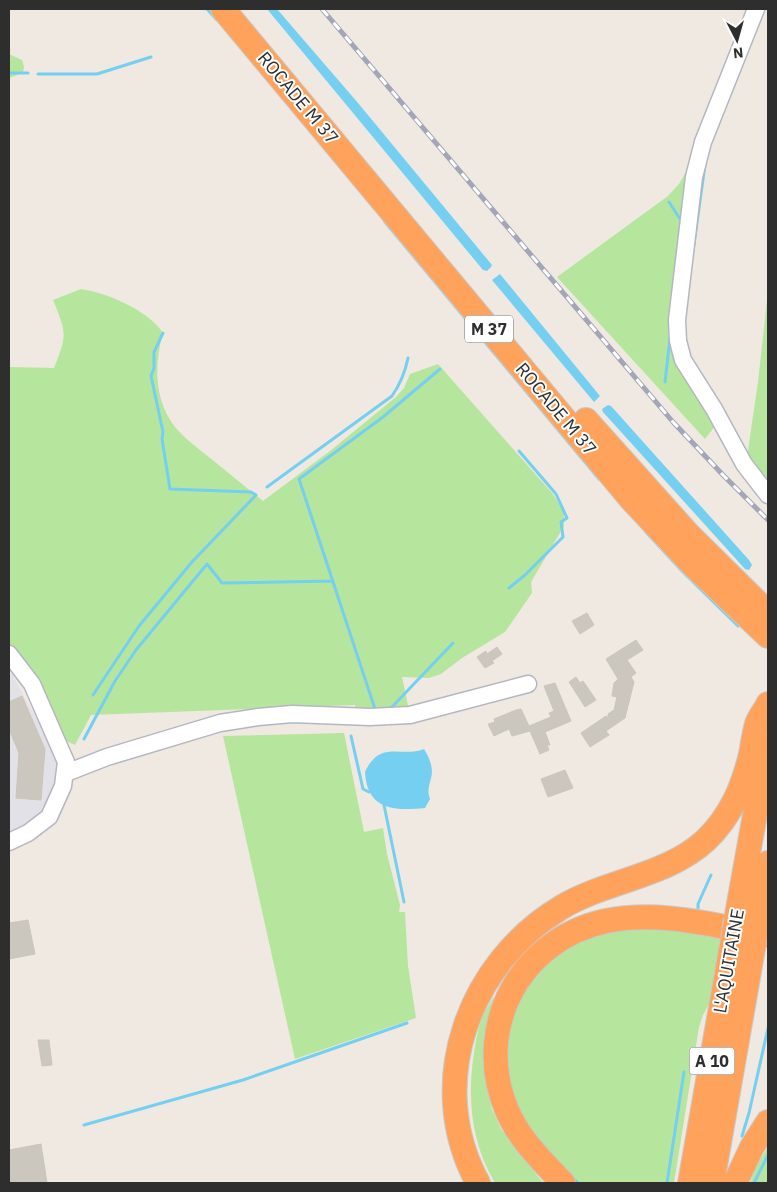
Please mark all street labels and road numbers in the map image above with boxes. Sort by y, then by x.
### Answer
street label: ROCADE M 37 [253,47,344,149]
road number: M 37 [465,316,513,342]
street label: ROCADE M 37 [511,358,602,460]
street label: L'AQUITAINE [708,907,749,1015]
road number: A 10 [690,1048,734,1074]

